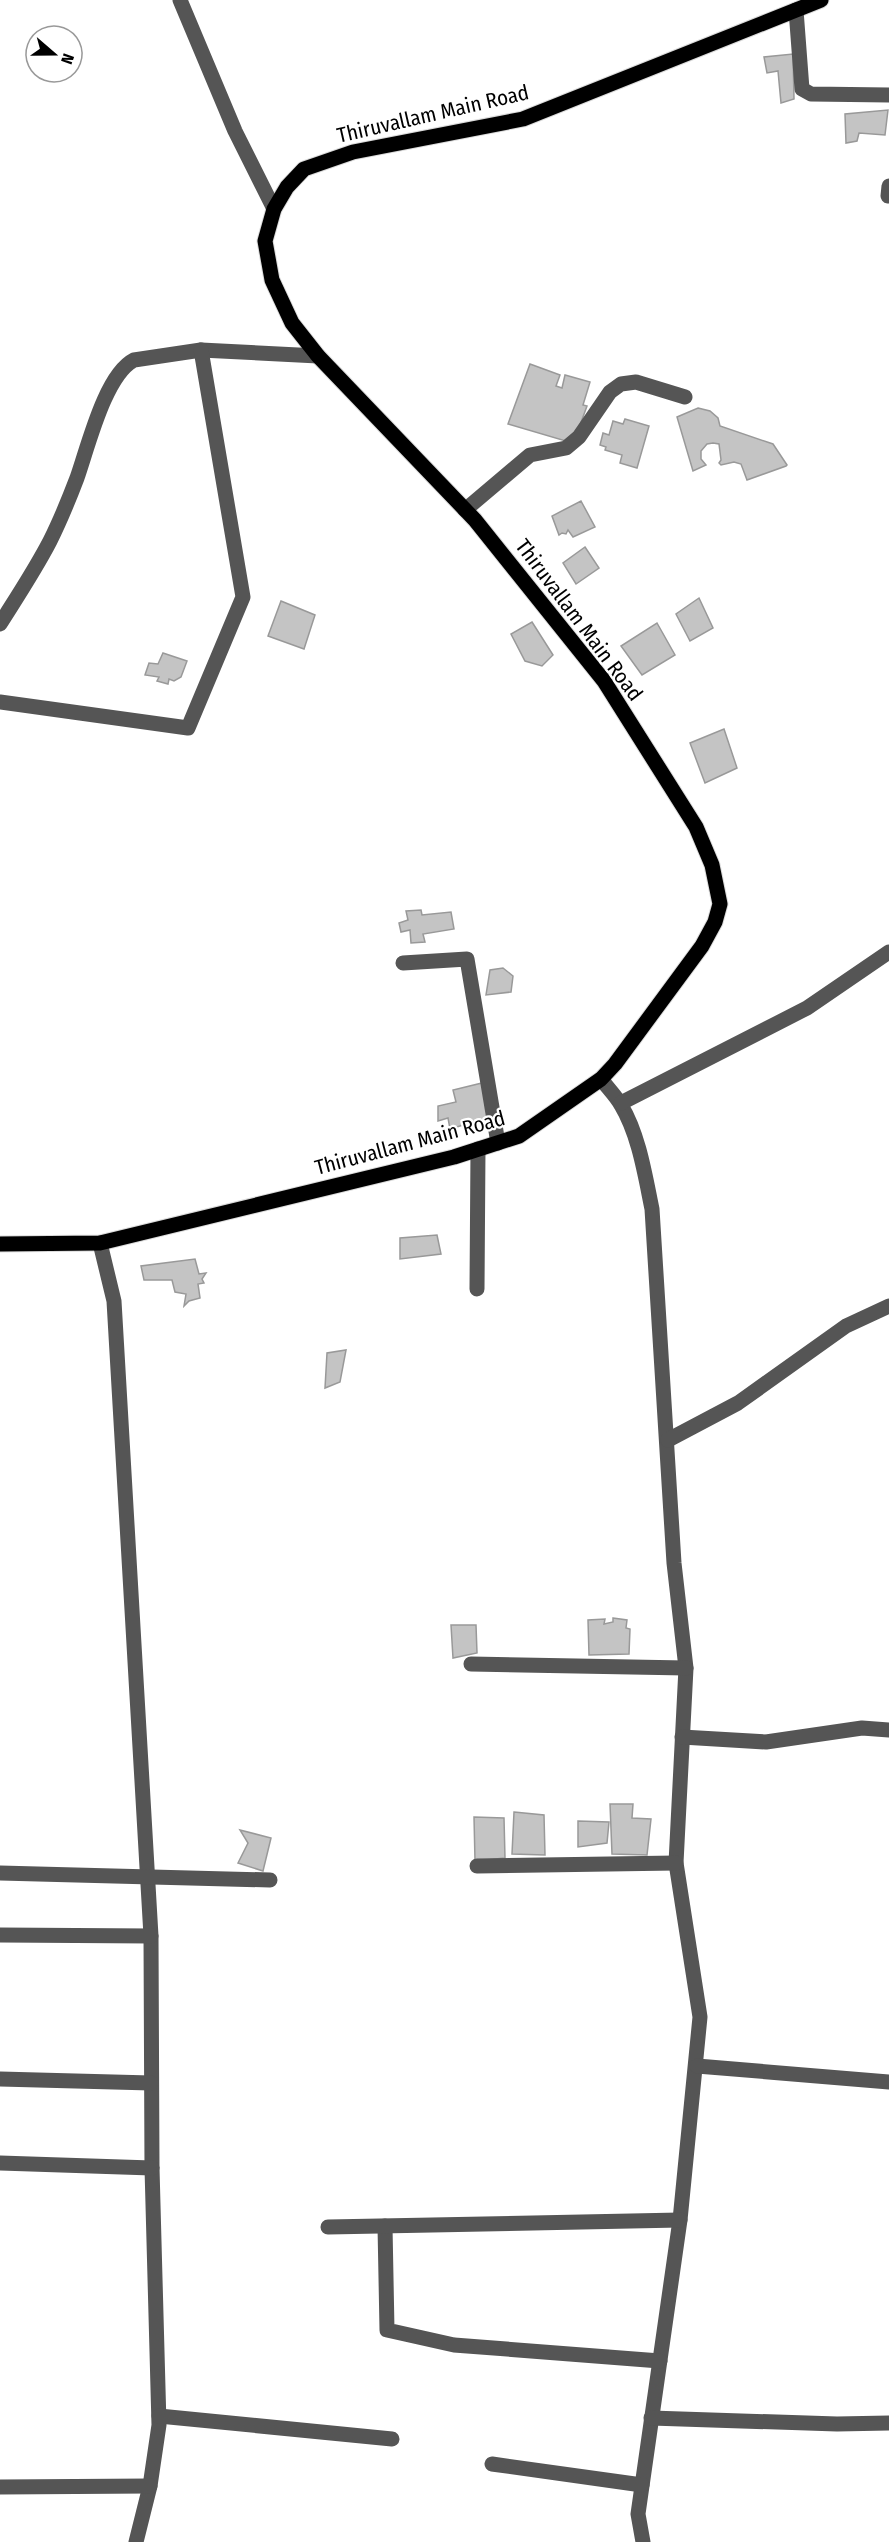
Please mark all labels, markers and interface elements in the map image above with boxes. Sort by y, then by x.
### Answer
north arrow [24,24,84,84]
text: N [57,51,78,67]
street label: Thiruvallam Main Road [335,79,531,149]
street label: Thiruvallam Main Road [510,534,648,706]
street label: Thiruvallam Main Road [312,1105,508,1181]

